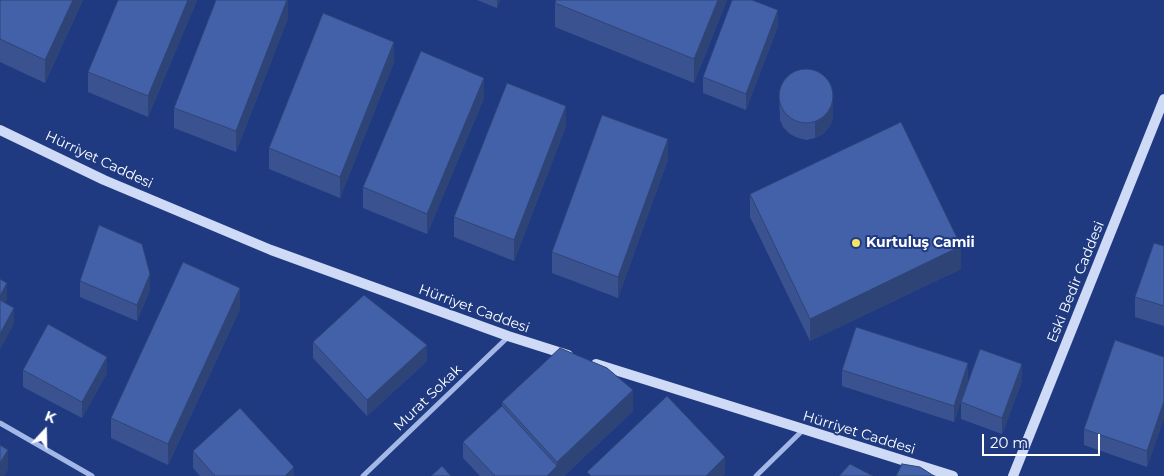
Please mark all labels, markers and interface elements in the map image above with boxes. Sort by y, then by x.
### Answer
street label: Hürriyet Caddesi [43,128,155,192]
street label: Eski Bedir Caddesi [1044,219,1108,345]
place label: Kurtuluş Camii [866,235,975,251]
marker: Kurtuluş Camii [850,237,862,249]
street label: Hürriyet Caddesi [416,281,532,337]
street label: Murat Sokak [391,362,465,434]
north arrow [20,406,70,456]
text: K [42,407,58,427]
street label: Hürriyet Caddesi [801,408,917,458]
scale bar [984,424,1102,456]
text: 20 m [990,433,1028,452]

